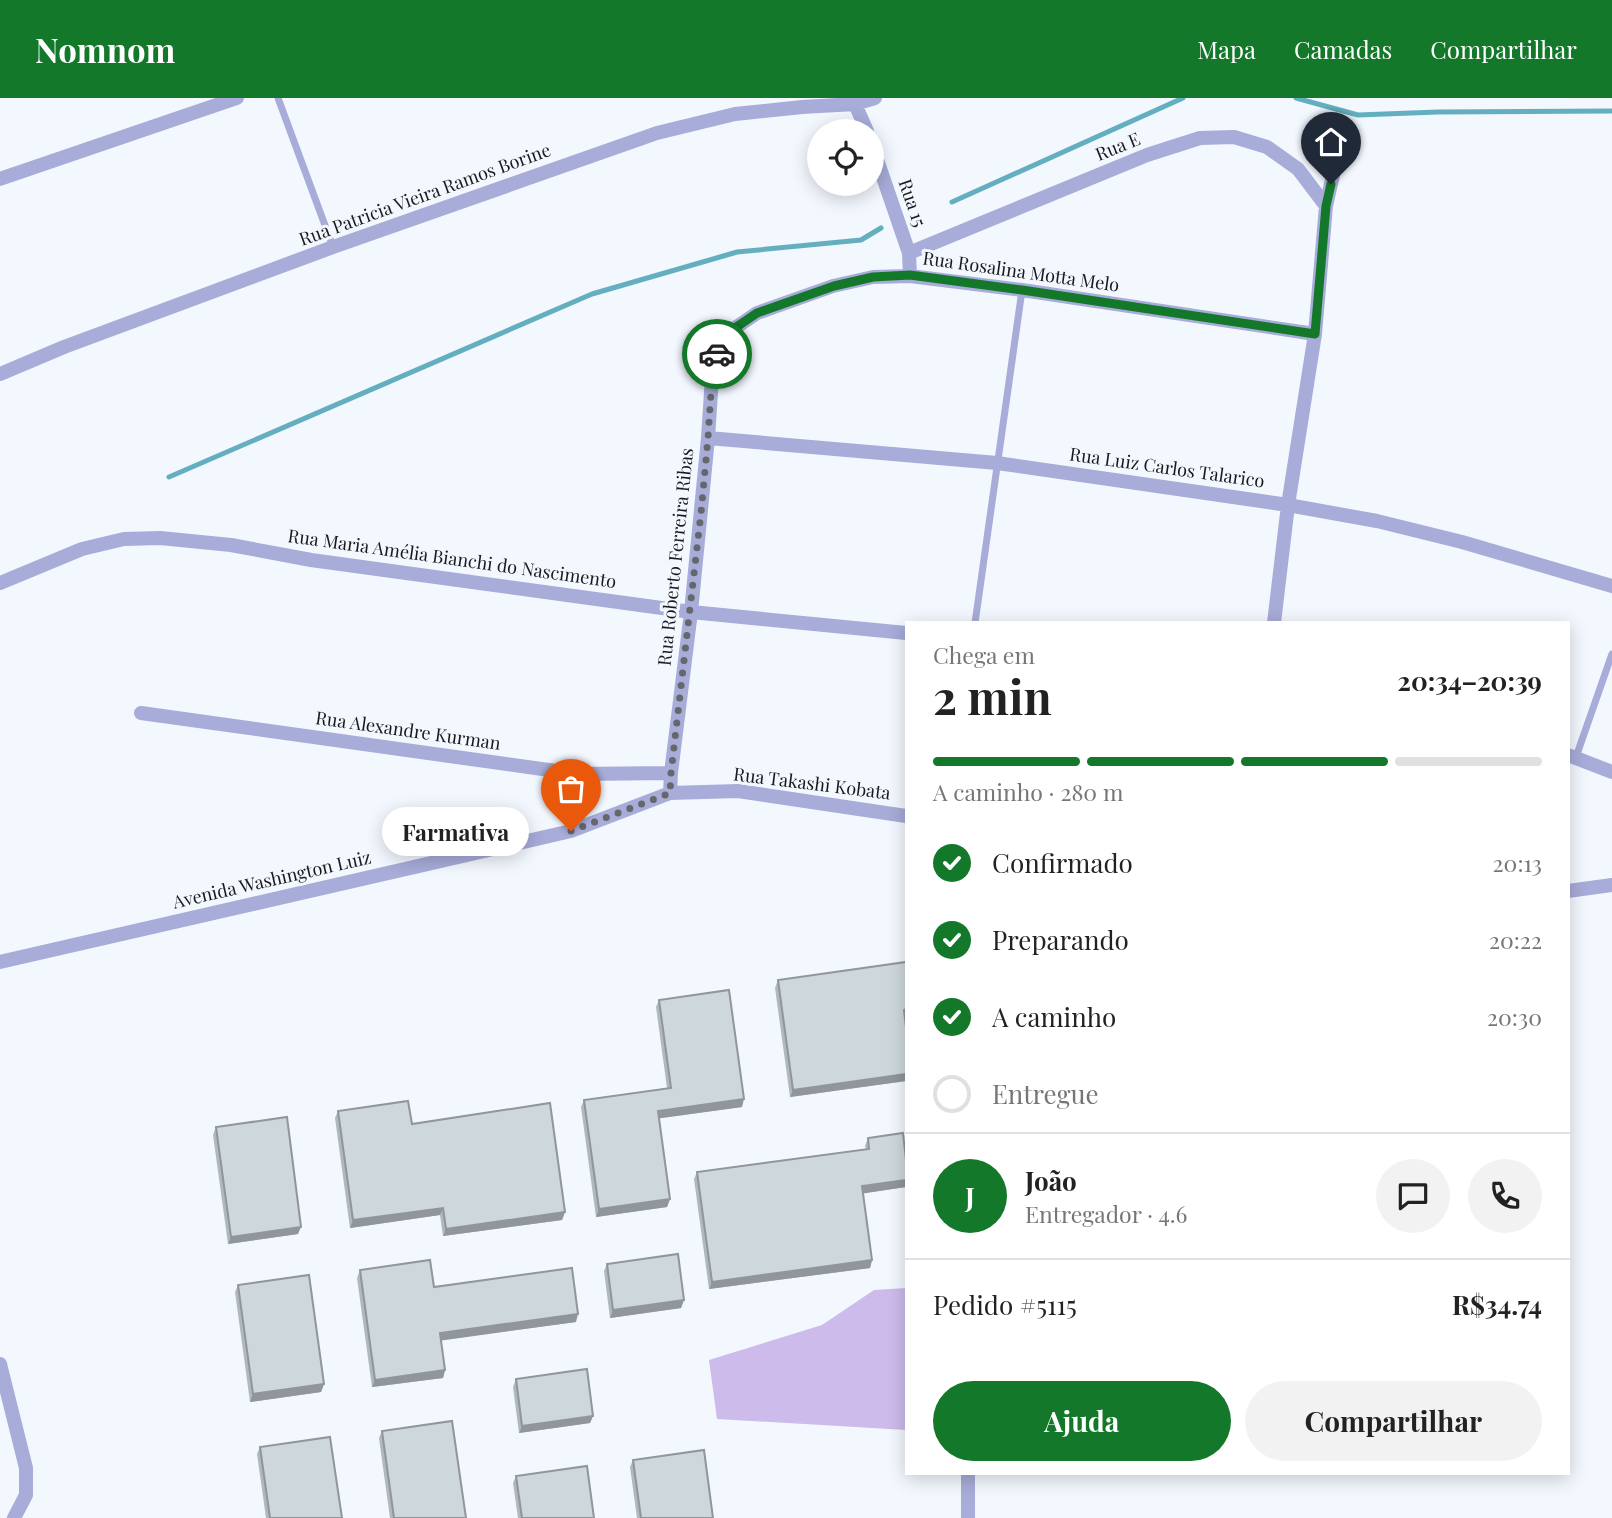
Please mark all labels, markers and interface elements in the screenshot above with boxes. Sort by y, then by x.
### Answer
text: Nomnom [35,27,175,71]
text: Mapa [1197,33,1256,65]
text: Camadas [1294,33,1392,65]
text: Compartilhar [1430,33,1577,65]
pin [1301,112,1361,184]
map controls [807,119,884,196]
button: locate [807,119,884,196]
icon: home [1312,123,1350,161]
street label: Rua E [1092,126,1144,166]
street label: Rua Patricia Vieira Ramos Borine [296,137,554,251]
street label: Rua 15 [894,175,932,230]
street label: Rua Rosalina Motta Melo [921,245,1121,297]
courier [682,319,752,389]
icon: car [698,335,736,373]
street label: Rua Luiz Carlos Talarico [1068,441,1266,493]
street label: Rua Roberto Ferreira Ribas [652,447,698,667]
street label: Rua Maria Amélia Bianchi do Nascimento [286,523,618,593]
text: Chega em [933,639,1035,670]
text: 20:34–20:39 [1397,663,1542,698]
text: 2 min [933,665,1052,727]
street label: Rua Alexandre Kurman [314,705,502,755]
pin [541,759,601,831]
street label: Rua Takashi Kobata [732,761,892,805]
icon: bag [552,770,590,808]
text: A caminho · 280 m [933,776,1123,807]
callout: Farmativa [382,806,529,856]
text: Farmativa [402,816,509,847]
icon: check [933,844,971,882]
street label: Avenida Washington Luiz [169,845,373,914]
text: Confirmado [992,845,1133,880]
text: 20:13 [1493,847,1542,878]
icon: check [933,921,971,959]
text: Preparando [992,922,1129,957]
text: 20:22 [1489,924,1542,955]
icon: check [933,998,971,1036]
text: A caminho [992,999,1116,1034]
text: 20:30 [1487,1001,1542,1032]
text: Entregue [992,1076,1099,1111]
button: chat [1376,1159,1450,1233]
button: phone [1468,1159,1542,1233]
text: João [1025,1163,1077,1198]
text: J [965,1179,975,1214]
text: Entregador · 4.6 [1025,1198,1187,1229]
text: Pedido #5115 [933,1287,1077,1322]
text: R$34.74 [1452,1287,1542,1322]
button: Ajuda [933,1381,1231,1461]
button: Compartilhar [1245,1381,1542,1461]

